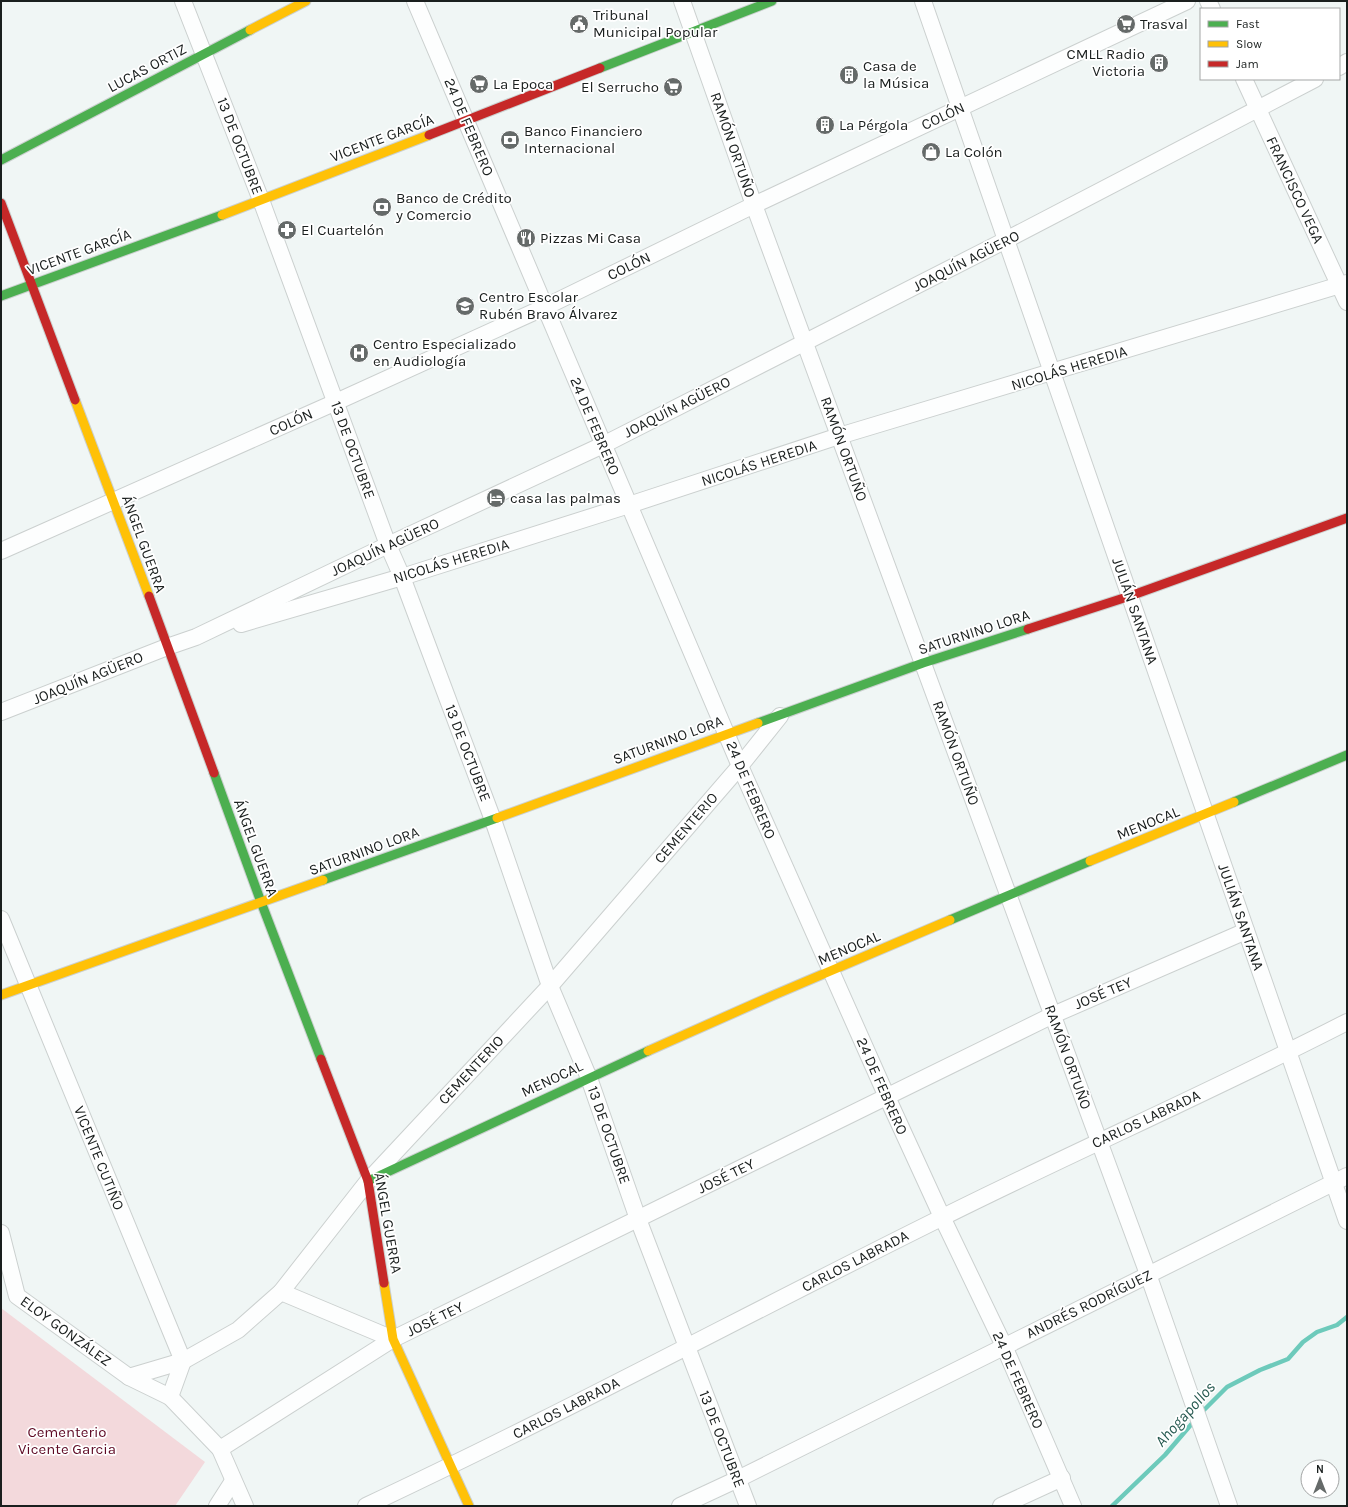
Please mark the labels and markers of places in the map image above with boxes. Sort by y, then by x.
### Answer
place label: Tribunal Municipal Popular [593,6,718,41]
public building icon: Tribunal Municipal Popular [568,13,590,35]
supermarket icon: Trasval [1115,13,1137,35]
place label: Trasval [1140,15,1188,33]
place label: CMLL Radio Victoria [1067,45,1145,80]
building icon: CMLL Radio Victoria [1148,52,1170,74]
place label: Casa de la Música [863,57,929,92]
building icon: Casa de la Música [838,64,860,86]
supermarket icon: La Epoca [468,73,490,95]
place label: La Epoca [493,75,553,93]
supermarket icon: El Serrucho [662,76,684,98]
place label: El Serrucho [581,78,659,96]
building icon: La Pérgola [814,114,836,136]
place label: La Pérgola [839,116,908,134]
place label: Banco Financiero Internacional [524,122,642,157]
bank icon: Banco Financiero Internacional [499,129,521,151]
shop icon: La Colón [920,141,942,163]
place label: La Colón [945,143,1003,161]
place label: Banco de Crédito y Comercio [395,189,512,224]
bank icon: Banco de Crédito y Comercio [371,196,393,218]
pharmacy icon: El Cuartelón [276,219,298,241]
place label: El Cuartelón [301,221,384,239]
restaurant icon: Pizzas Mi Casa [515,227,537,249]
place label: Pizzas Mi Casa [540,229,641,247]
place label: Centro Escolar Rubén Bravo Álvarez [479,288,618,323]
school or university icon: Centro Escolar Rubén Bravo Álvarez [454,295,476,317]
place label: Centro Especializado en Audiología [373,335,516,370]
hospital icon: Centro Especializado en Audiología [348,342,370,364]
hotel icon: casa las palmas [485,487,507,509]
place label: casa las palmas [510,489,621,507]

